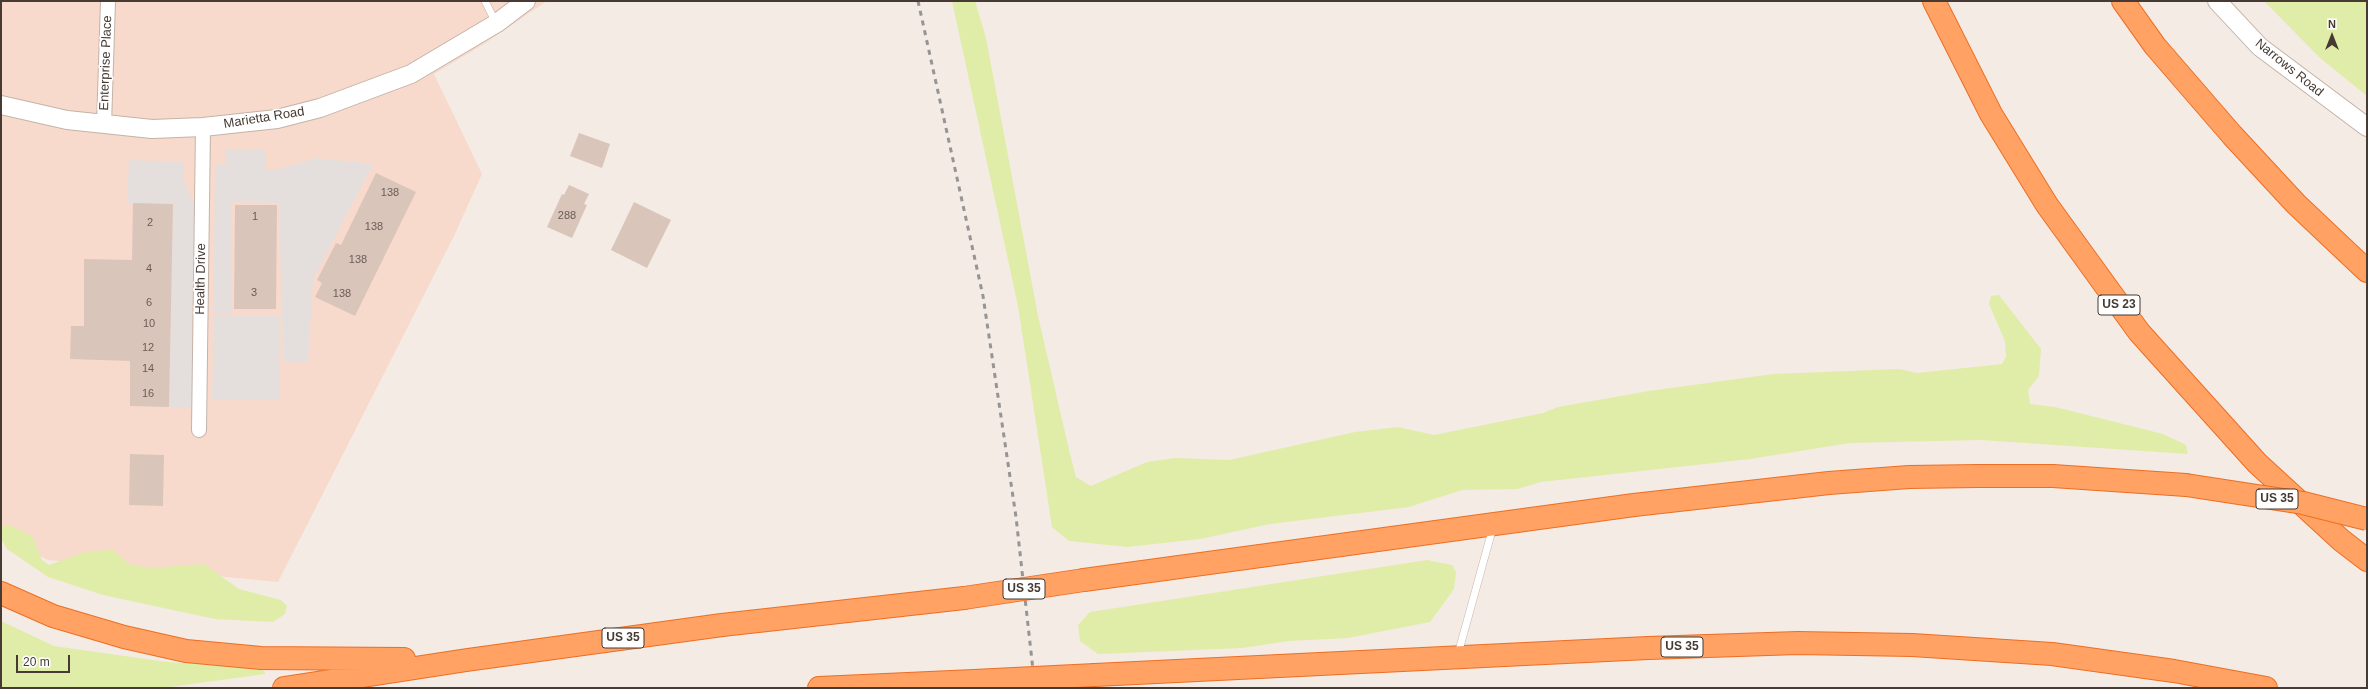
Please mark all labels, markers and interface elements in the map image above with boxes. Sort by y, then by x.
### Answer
street label: Enterprise Place [97,15,115,111]
north arrow [2312,16,2352,56]
text: N [2328,18,2336,30]
street label: Narrows Road [2252,36,2326,100]
street label: Marietta Road [222,104,306,132]
house number: 138 [381,186,399,200]
house number: 288 [558,209,576,223]
house number: 1 [252,210,258,224]
house number: 2 [147,216,153,230]
house number: 138 [365,220,383,234]
street label: Health Drive [193,243,209,315]
house number: 138 [349,253,367,267]
house number: 4 [146,262,152,276]
house number: 3 [251,286,257,300]
house number: 138 [333,287,351,301]
road number: US 23 [2098,295,2140,315]
house number: 6 [146,296,152,310]
house number: 10 [143,317,155,331]
house number: 12 [142,341,154,355]
house number: 14 [142,362,154,376]
house number: 16 [142,387,154,401]
road number: US 35 [2256,489,2298,509]
road number: US 35 [1003,579,1045,599]
road number: US 35 [602,628,644,648]
road number: US 35 [1661,637,1703,657]
scale bar [18,647,72,673]
text: 20 m [23,655,50,669]

